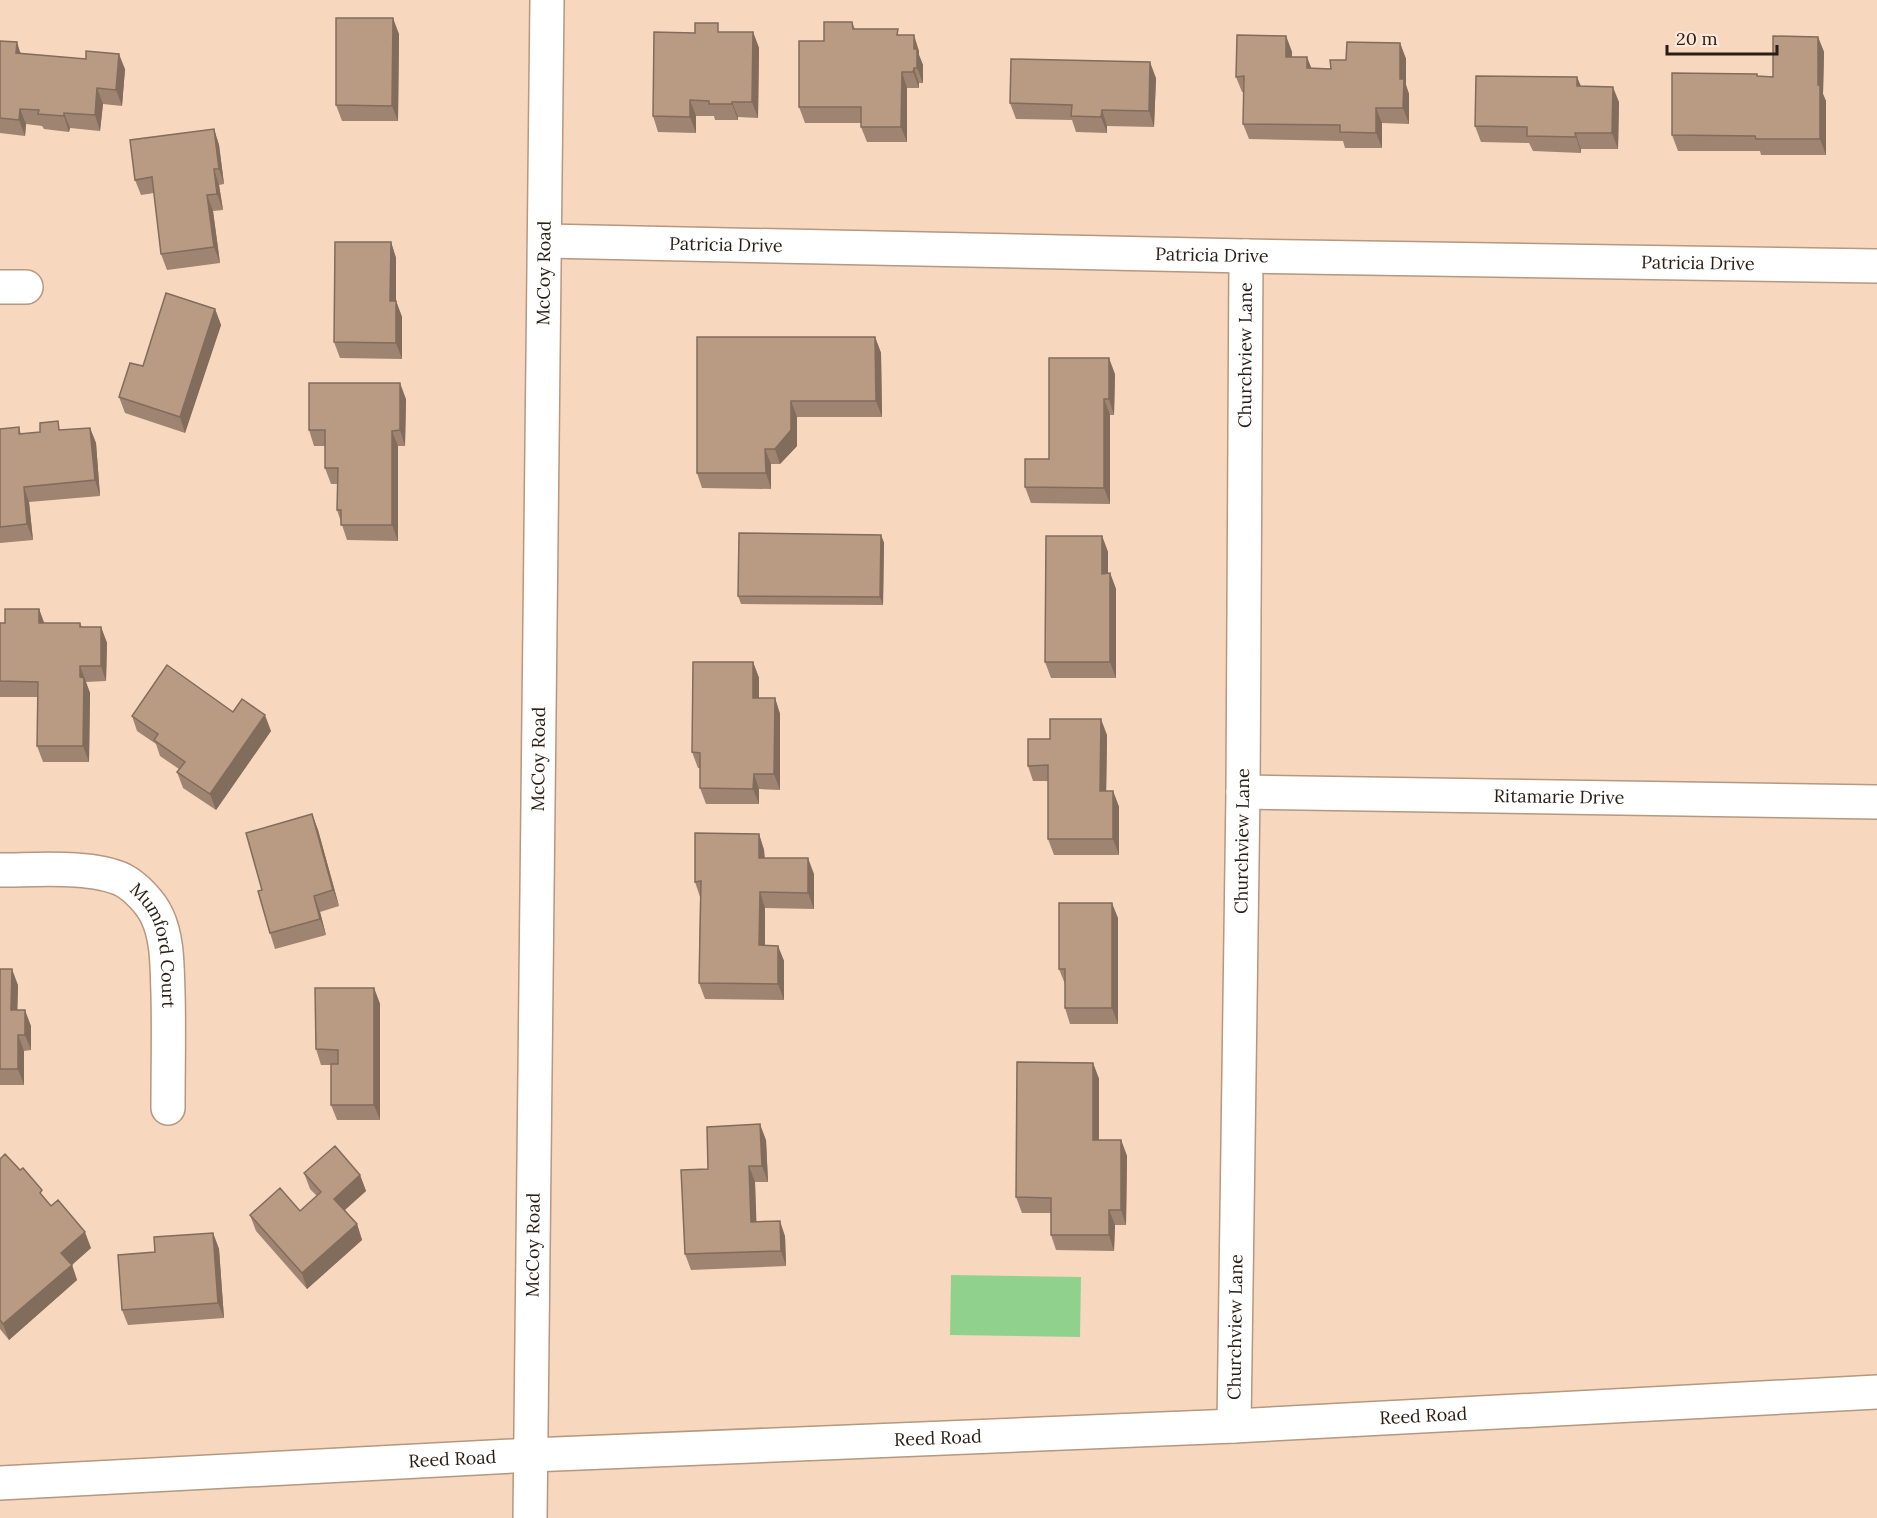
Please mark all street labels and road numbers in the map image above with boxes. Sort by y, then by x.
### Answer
street label: McCoy Road [531,220,556,326]
street label: Patricia Drive [669,232,783,257]
street label: Patricia Drive [1155,242,1269,267]
street label: Patricia Drive [1641,250,1755,275]
street label: Churchview Lane [1233,282,1257,428]
street label: McCoy Road [526,706,550,812]
street label: Churchview Lane [1229,768,1254,914]
street label: Ritamarie Drive [1493,784,1625,809]
street label: Mumford Court [125,878,180,1008]
street label: McCoy Road [520,1192,545,1298]
street label: Churchview Lane [1222,1254,1247,1400]
street label: Reed Road [1379,1402,1468,1429]
street label: Reed Road [894,1424,982,1451]
street label: Reed Road [408,1445,497,1472]

